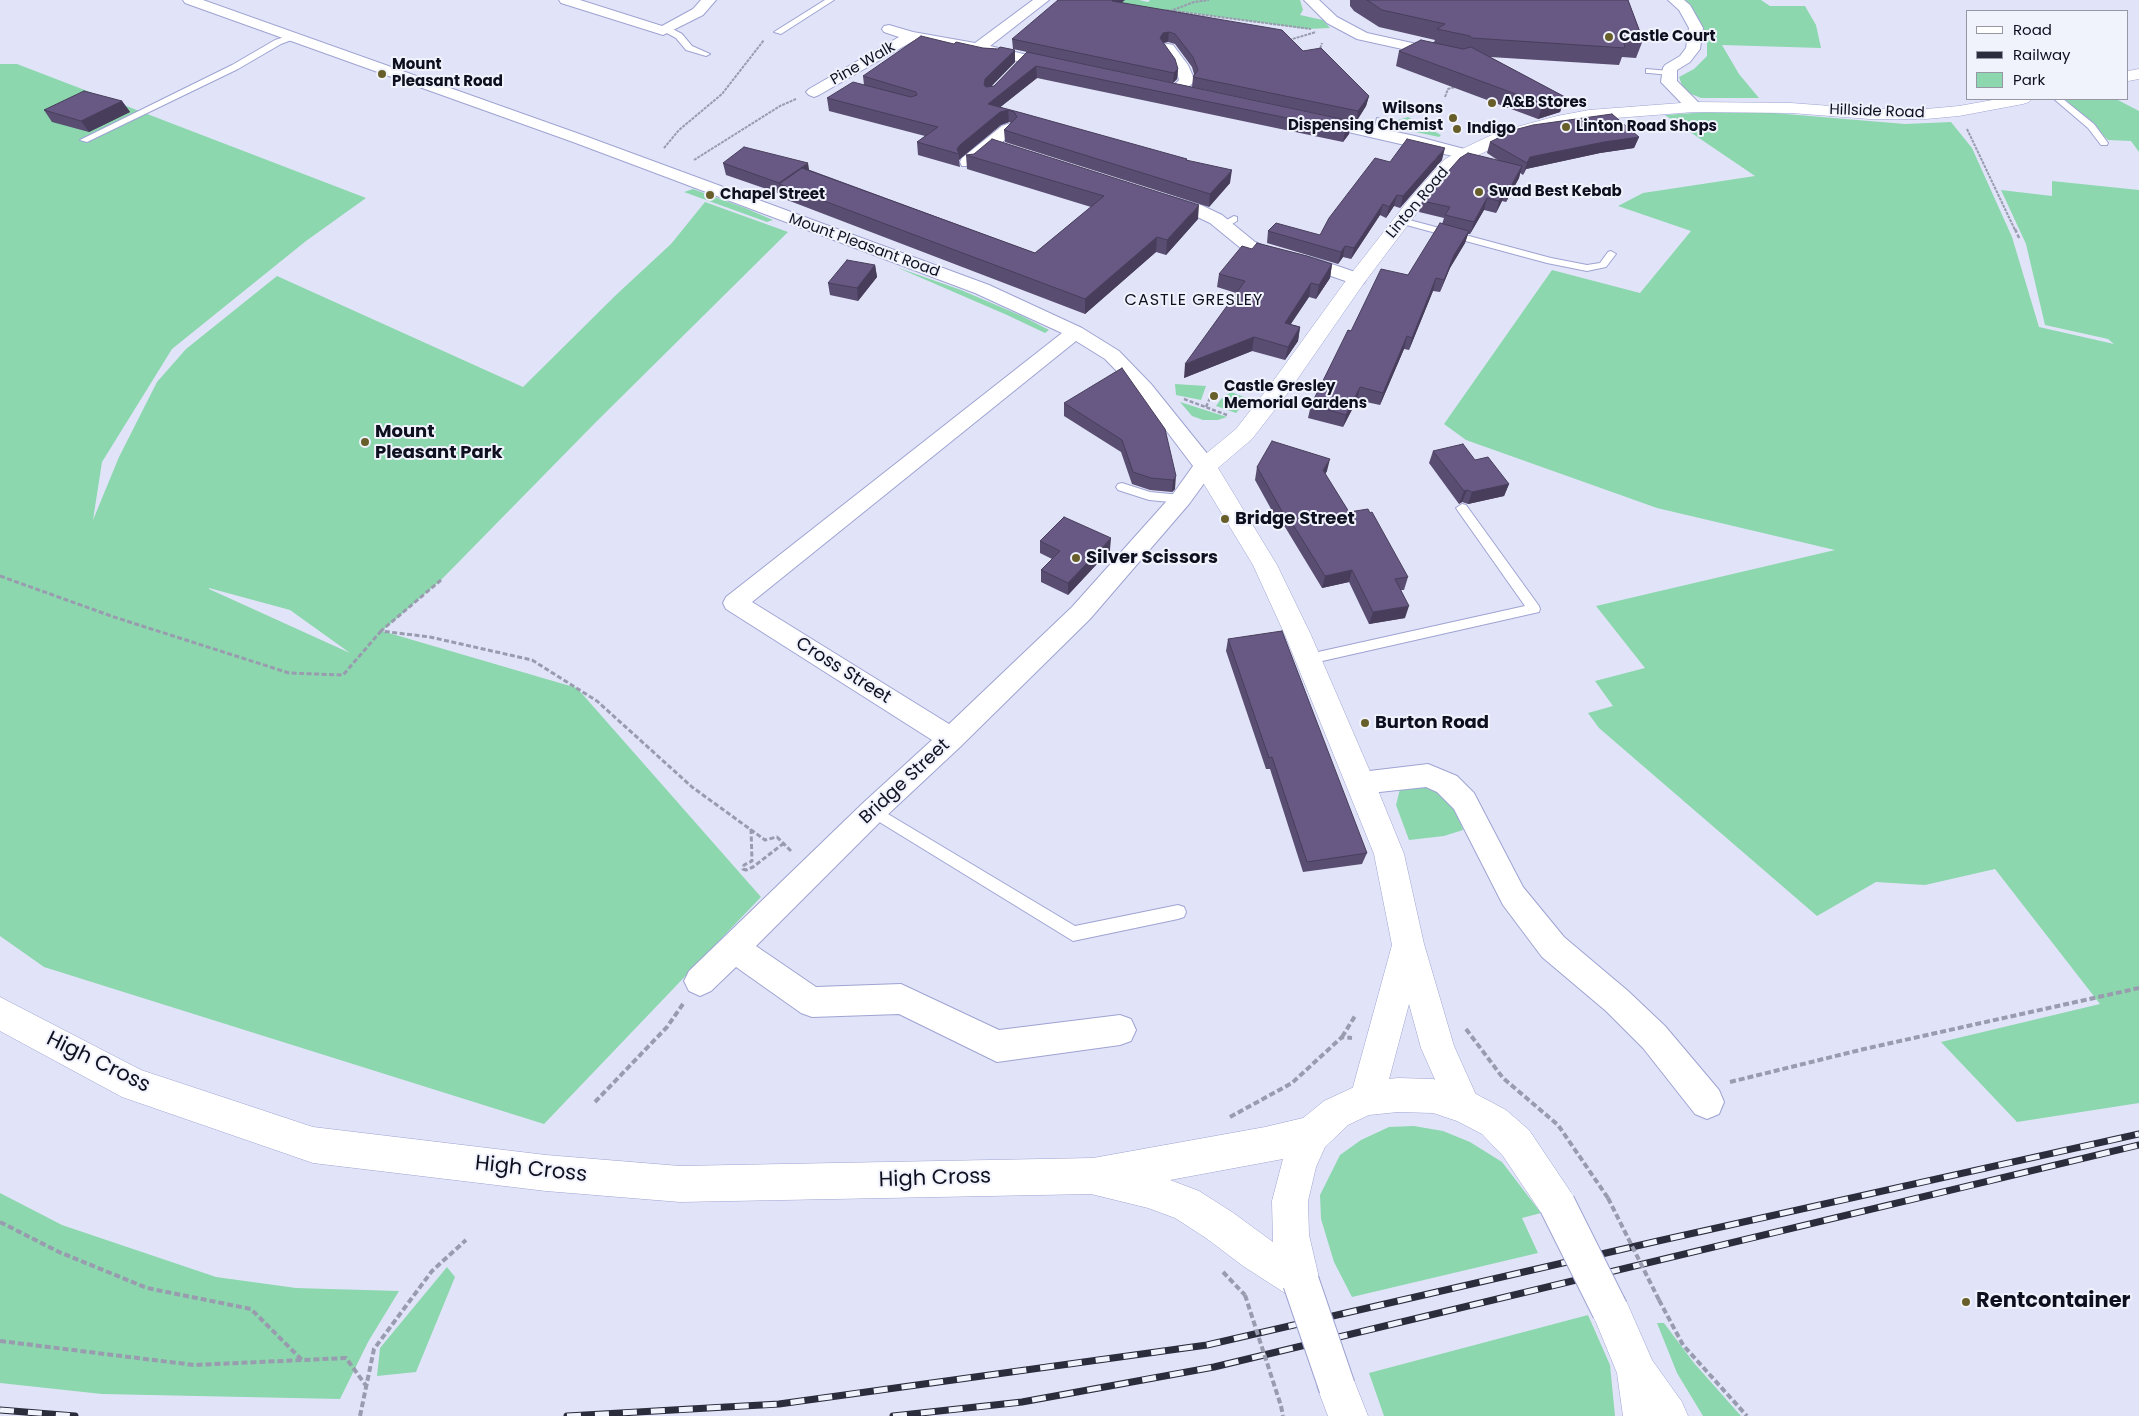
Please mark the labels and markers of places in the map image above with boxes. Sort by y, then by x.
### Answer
place label: Castle Court [1619,28,1716,46]
marker: Castle Court [1603,31,1615,43]
place label: Mount Pleasant Road [392,56,503,91]
marker: Mount Pleasant Road [376,68,388,80]
place label: A&B Stores [1502,94,1587,112]
marker: A&B Stores [1486,97,1498,109]
place label: Wilsons Dispensing Chemist [1288,100,1443,135]
marker: Wilsons Dispensing Chemist [1447,112,1459,124]
place label: Linton Road Shops [1576,118,1717,136]
place label: Indigo [1467,120,1516,138]
marker: Linton Road Shops [1560,121,1572,133]
marker: Indigo [1451,123,1463,135]
place label: Swad Best Kebab [1489,183,1622,201]
place label: Chapel Street [720,186,825,204]
marker: Swad Best Kebab [1473,186,1485,198]
marker: Chapel Street [704,189,716,201]
place label: Castle Gresley Memorial Gardens [1224,378,1367,413]
marker: Castle Gresley Memorial Gardens [1208,390,1220,402]
place label: Mount Pleasant Park [375,421,503,464]
marker: Mount Pleasant Park [359,436,371,448]
place label: Bridge Street [1235,508,1355,530]
marker: Bridge Street [1219,513,1231,525]
place label: Silver Scissors [1086,547,1218,569]
marker: Silver Scissors [1070,552,1082,564]
place label: Burton Road [1375,712,1489,734]
marker: Burton Road [1359,717,1371,729]
place label: Rentcontainer [1976,1289,2131,1315]
marker: Rentcontainer [1960,1296,1972,1308]

